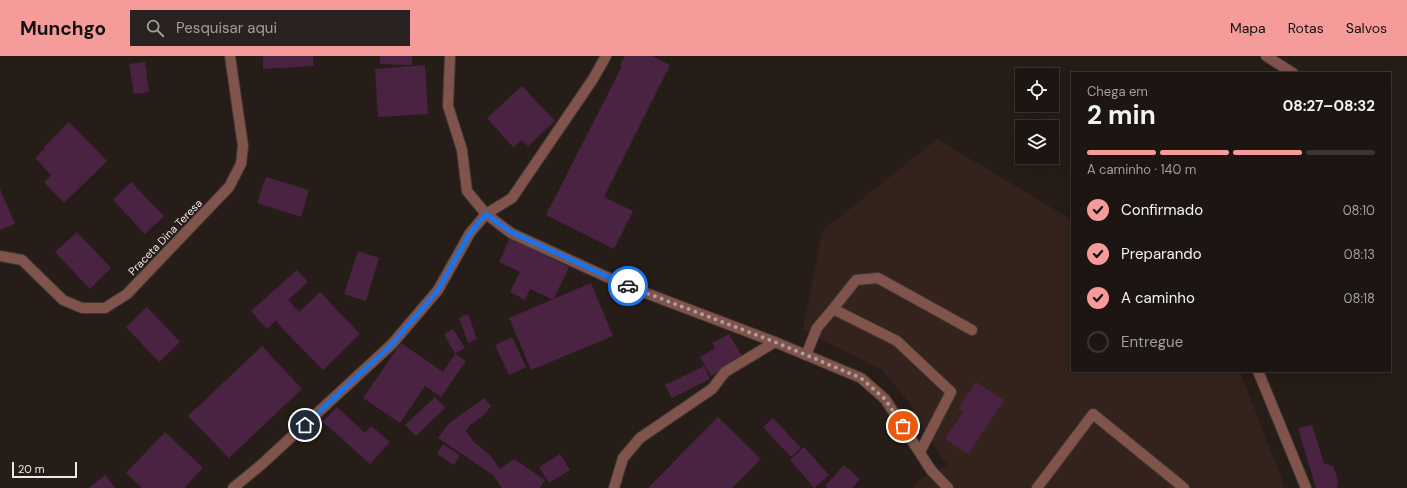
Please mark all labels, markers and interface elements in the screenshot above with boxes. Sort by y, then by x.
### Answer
search box [130,10,410,46]
text: Munchgo [20,16,106,41]
icon: search [144,17,166,39]
text: Pesquisar aqui [176,18,277,38]
text: Mapa [1230,19,1266,37]
text: Rotas [1288,19,1324,37]
text: Salvos [1346,19,1387,37]
map controls [1015,68,1059,164]
button: locate [1015,68,1059,112]
text: Chega em [1087,83,1148,100]
text: 08:27–08:32 [1283,96,1375,116]
text: 2 min [1087,98,1156,132]
button: layers [1015,120,1059,164]
text: A caminho · 140 m [1087,161,1196,178]
street label: Praceta Dina Teresa [125,196,205,278]
icon: check [1087,199,1109,221]
text: Confirmado [1121,200,1203,220]
text: 08:10 [1343,202,1375,219]
icon: check [1087,243,1109,265]
text: Preparando [1121,244,1202,264]
text: 08:13 [1344,246,1375,263]
courier [608,266,648,306]
icon: car [617,275,639,297]
icon: check [1087,287,1109,309]
text: A caminho [1121,288,1195,308]
text: 08:18 [1344,290,1375,307]
text: Entregue [1121,332,1183,352]
pin [288,408,322,442]
pin [886,409,920,443]
icon: home [294,414,316,436]
icon: bag [892,415,914,437]
scale bar [12,460,77,479]
text: 20 m [18,462,44,476]

